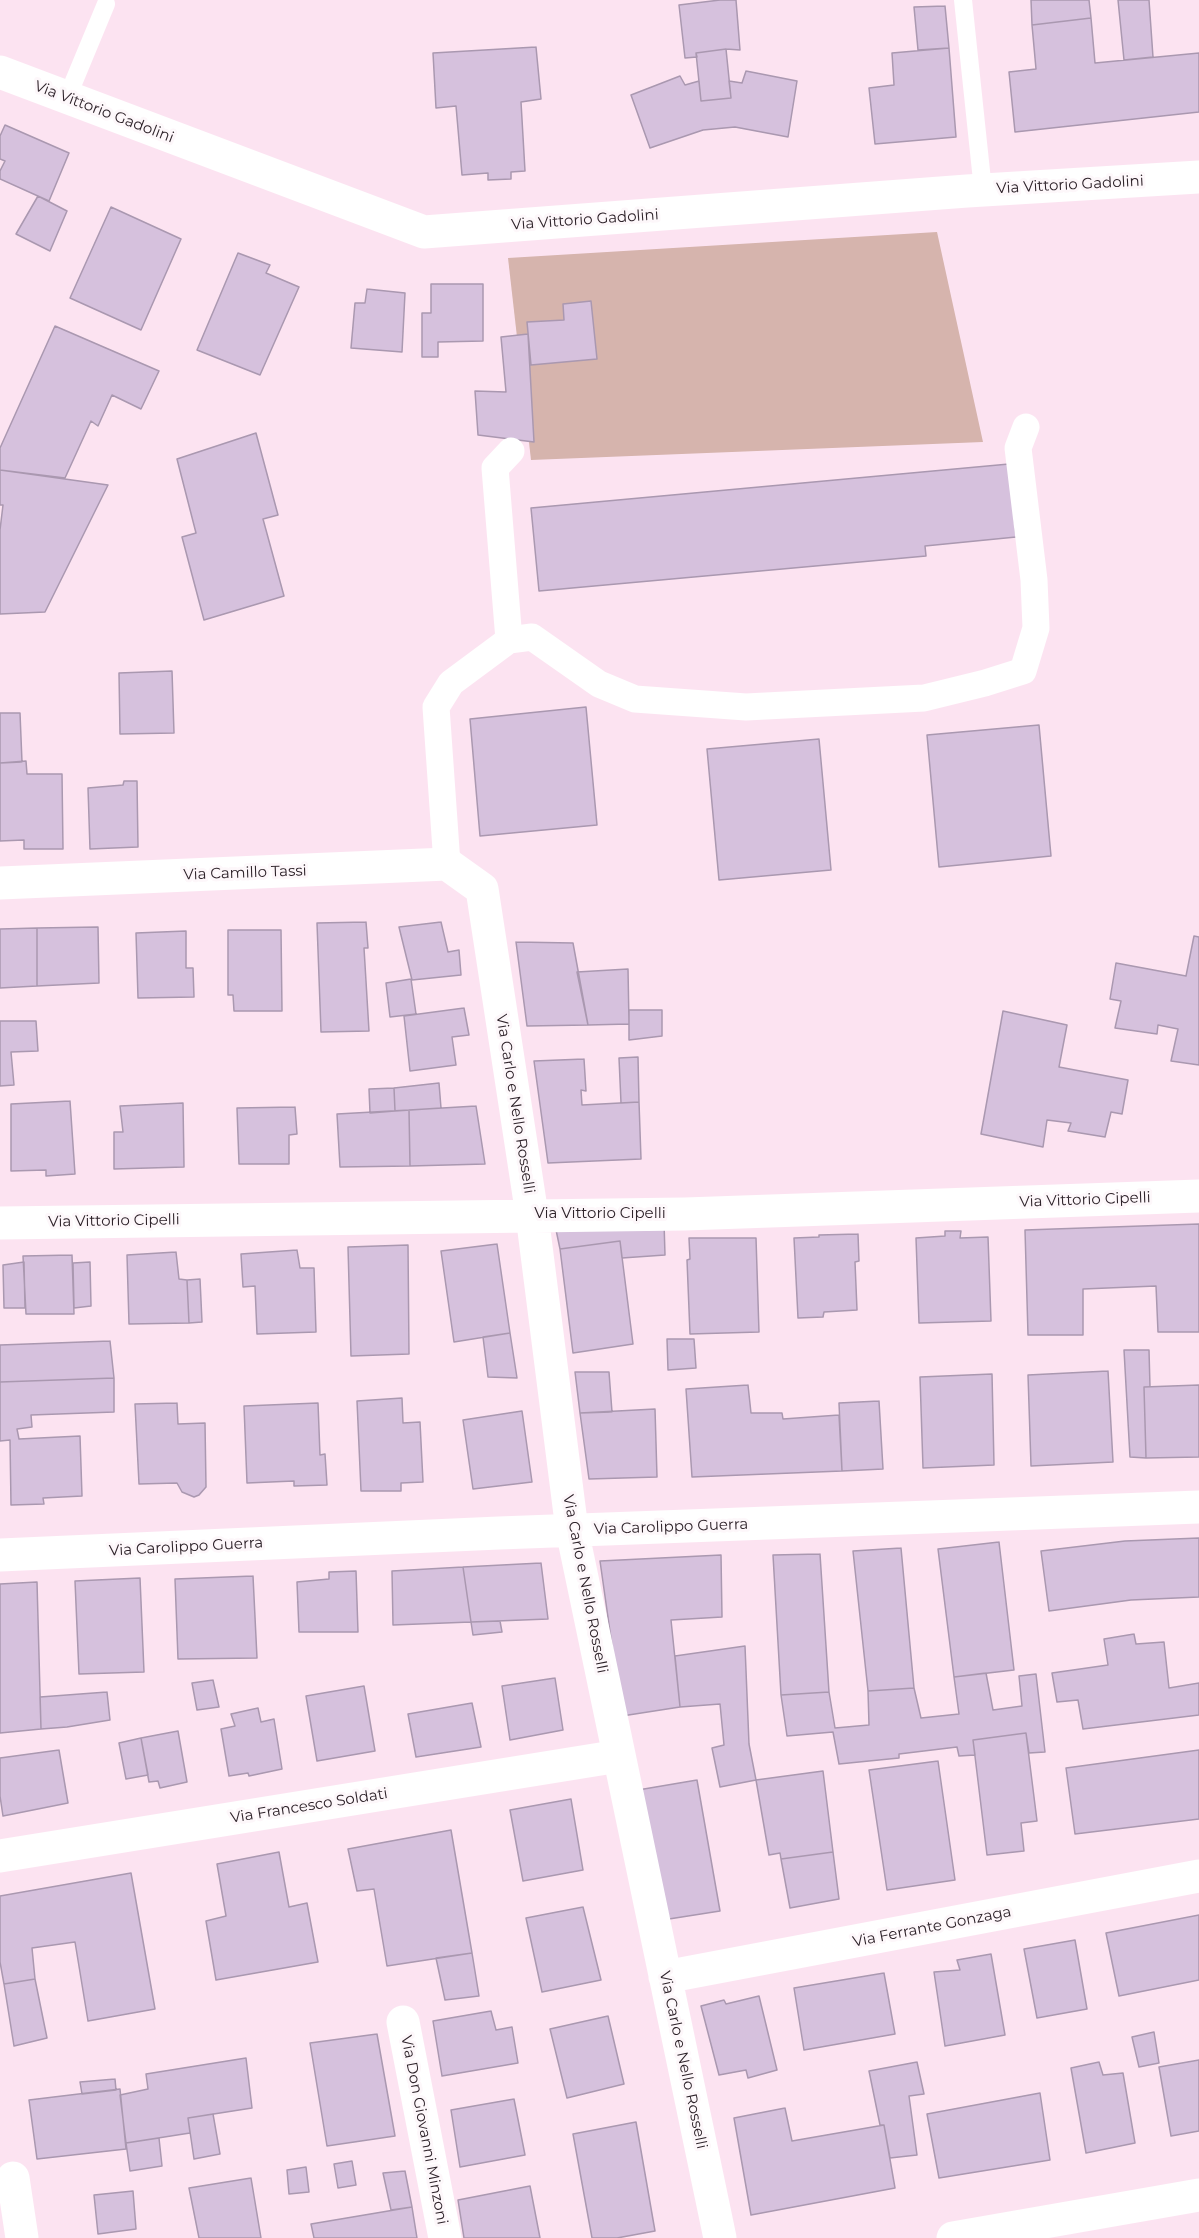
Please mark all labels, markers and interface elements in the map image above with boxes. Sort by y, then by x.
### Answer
street label: Via Vittorio Gadolini [32,77,176,147]
street label: Via Vittorio Gadolini [996,172,1144,198]
street label: Via Vittorio Gadolini [511,206,659,234]
street label: Via Camillo Tassi [183,862,307,884]
street label: Via Carlo e Nello Rosselli [492,1013,538,1195]
street label: Via Vittorio Cipelli [1019,1189,1151,1211]
street label: Via Vittorio Cipelli [534,1205,666,1223]
street label: Via Vittorio Cipelli [48,1211,180,1231]
street label: Via Carlo e Nello Rosselli [559,1493,611,1675]
street label: Via Carolippo Guerra [594,1515,748,1539]
street label: Via Carolippo Guerra [109,1534,263,1560]
street label: Via Francesco Soldati [229,1785,389,1827]
street label: Via Ferrante Gonzaga [851,1903,1013,1951]
street label: Via Carlo e Nello Rosselli [655,1969,711,2151]
street label: Via Don Giovanni Minzoni [397,2034,451,2226]

